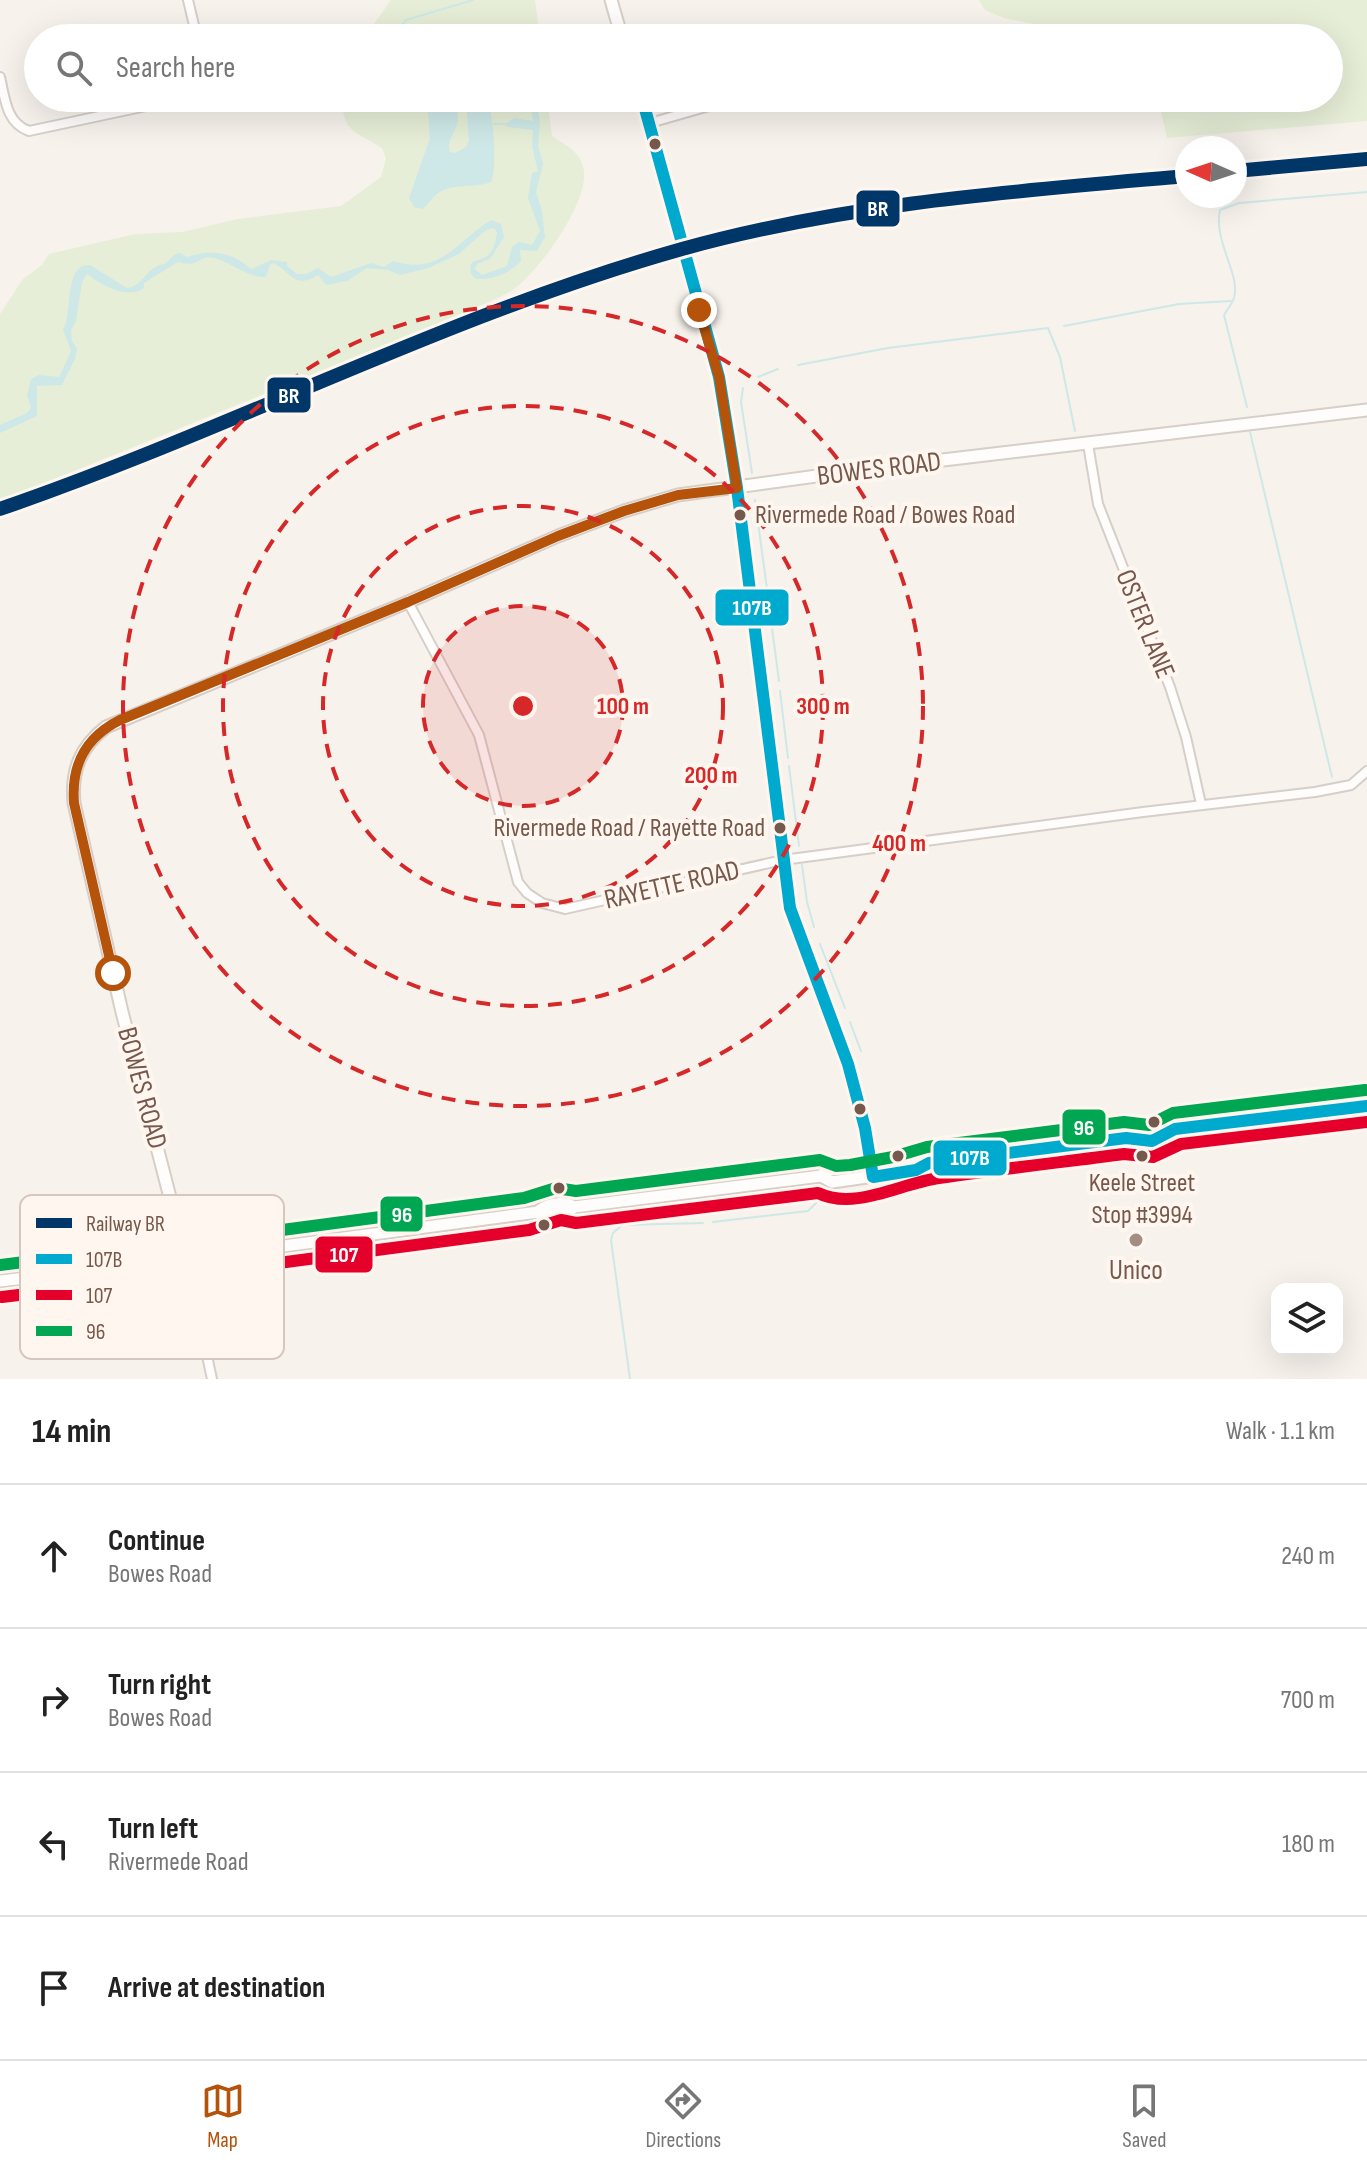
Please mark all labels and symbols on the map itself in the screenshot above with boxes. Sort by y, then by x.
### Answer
unlabelled marker [647,136,663,152]
north arrow [1175,136,1247,208]
line badge: BR [855,189,901,228]
text: BR [867,196,889,223]
route end [681,292,717,328]
line badge: BR [266,376,312,414]
text: BR [278,383,300,410]
street label: BOWES ROAD [815,445,943,493]
place label: Rivermede Road / Bowes Road [755,500,1015,531]
marker: Rivermede Road / Bowes Road [732,507,748,523]
street label: OSTER LANE [1108,565,1182,683]
line badge: 107B [714,588,790,627]
text: 107B [732,595,772,622]
centre of rings [509,692,537,720]
text: 100 m [597,692,649,721]
text: 300 m [796,692,850,721]
text: 200 m [684,761,738,790]
place label: Rivermede Road / Rayette Road [493,813,765,844]
marker: Rivermede Road / Rayette Road [772,820,788,836]
text: 400 m [872,829,926,858]
street label: RAYETTE ROAD [601,853,743,917]
route start [95,955,131,991]
street label: BOWES ROAD [110,1024,174,1152]
unlabelled marker [852,1101,868,1117]
line badge: 96 [1061,1108,1107,1146]
unlabelled marker [1146,1114,1162,1130]
text: 96 [1074,1115,1094,1142]
line badge: 107B [932,1139,1008,1177]
text: 107B [950,1145,990,1172]
unlabelled marker [890,1148,906,1164]
marker: Keele Street Stop #3994 [1134,1148,1150,1164]
place label: Keele Street Stop #3994 [1089,1168,1195,1231]
unlabelled marker [551,1180,567,1196]
legend [20,1195,284,1359]
line badge: 96 [379,1195,424,1233]
text: 96 [392,1202,412,1229]
text: Railway BR [86,1211,165,1238]
unlabelled marker [536,1217,552,1233]
marker: Unico [1127,1231,1145,1249]
line badge: 107 [314,1235,374,1274]
text: 107 [330,1242,359,1269]
text: 107B [86,1247,122,1274]
place label: Unico [1109,1254,1163,1287]
text: 107 [86,1283,112,1310]
text: 96 [86,1319,105,1346]

